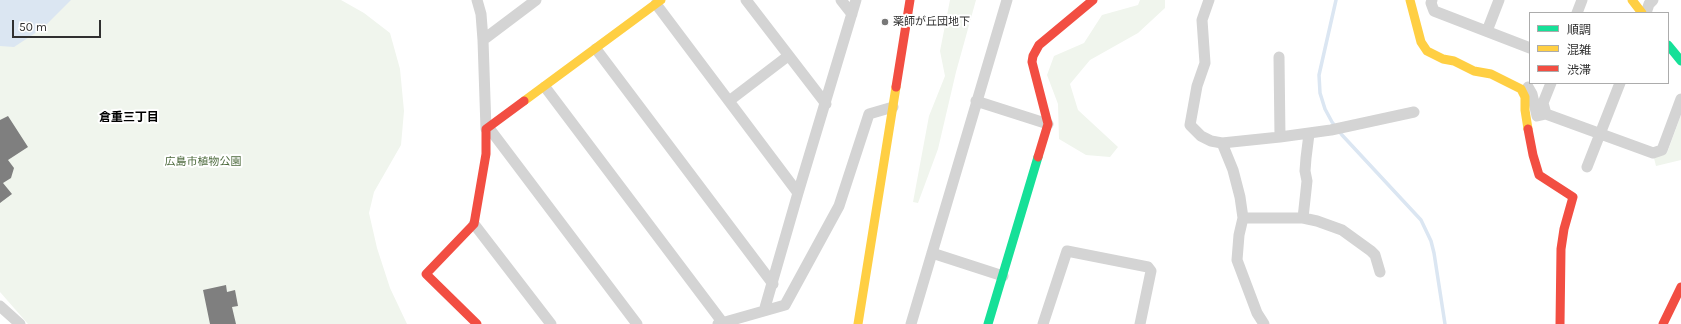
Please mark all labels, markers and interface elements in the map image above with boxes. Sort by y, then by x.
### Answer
scale bar [14,12,103,38]
legend [1529,12,1669,84]
place label: 薬師が丘団地下 [893,15,970,29]
marker: 薬師が丘団地下 [880,17,890,27]
text: 50 m [19,20,47,34]
text: 順調 [1567,23,1591,37]
text: 混雑 [1567,43,1591,57]
text: 渋滞 [1567,63,1591,77]
district label: 倉重三丁目 [99,111,159,125]
park label: 広島市植物公園 [165,155,241,169]

